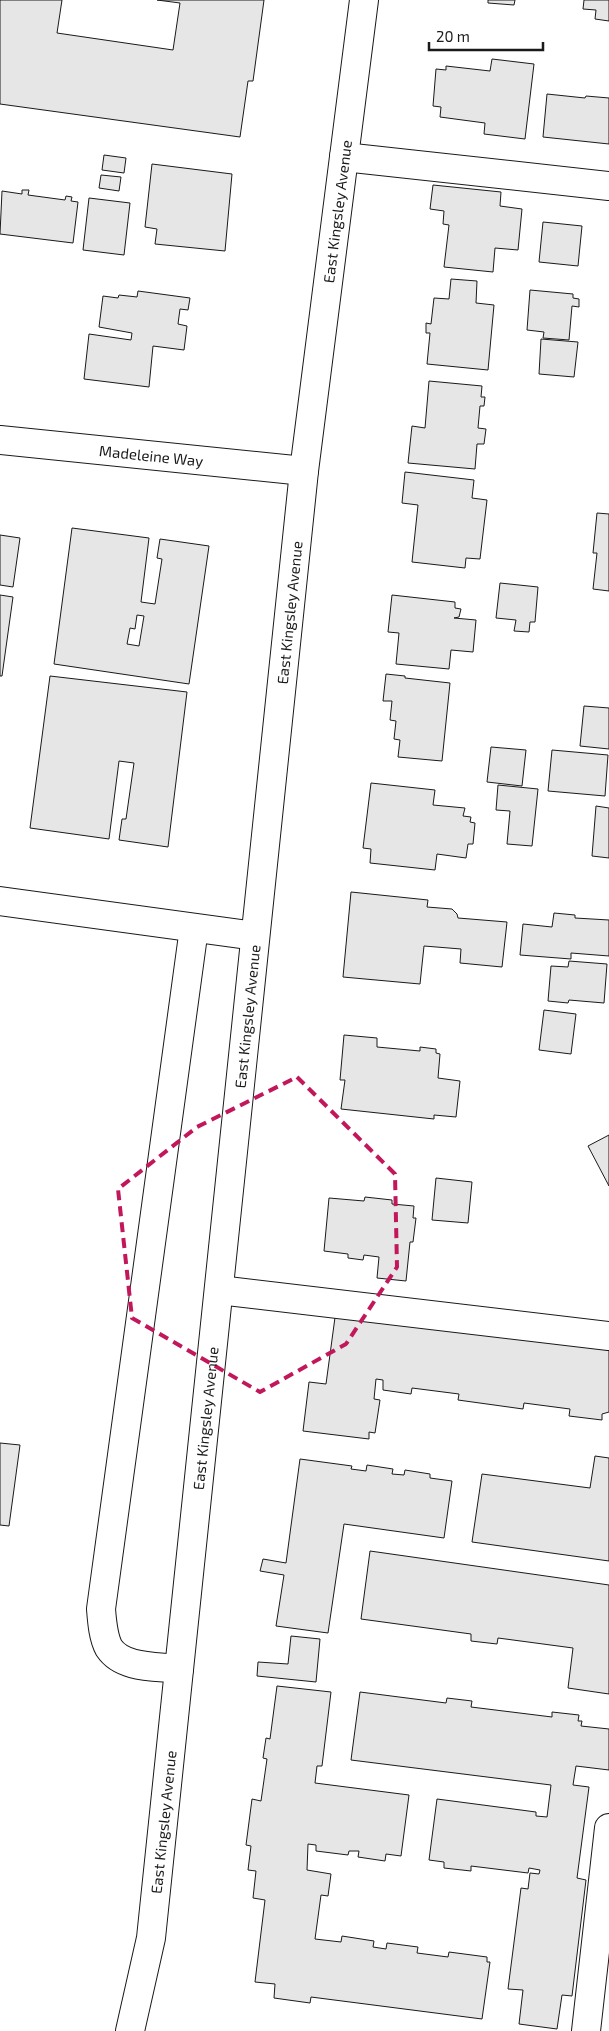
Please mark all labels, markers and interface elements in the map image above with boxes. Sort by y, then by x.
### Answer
scale bar [429,20,543,52]
text: 20 m [436,27,470,45]
street label: East Kingsley Avenue [319,139,355,284]
street label: Madeleine Way [98,441,204,470]
street label: East Kingsley Avenue [273,540,306,685]
street label: East Kingsley Avenue [231,944,264,1089]
street label: East Kingsley Avenue [189,1346,222,1491]
street label: East Kingsley Avenue [147,1749,180,1895]

